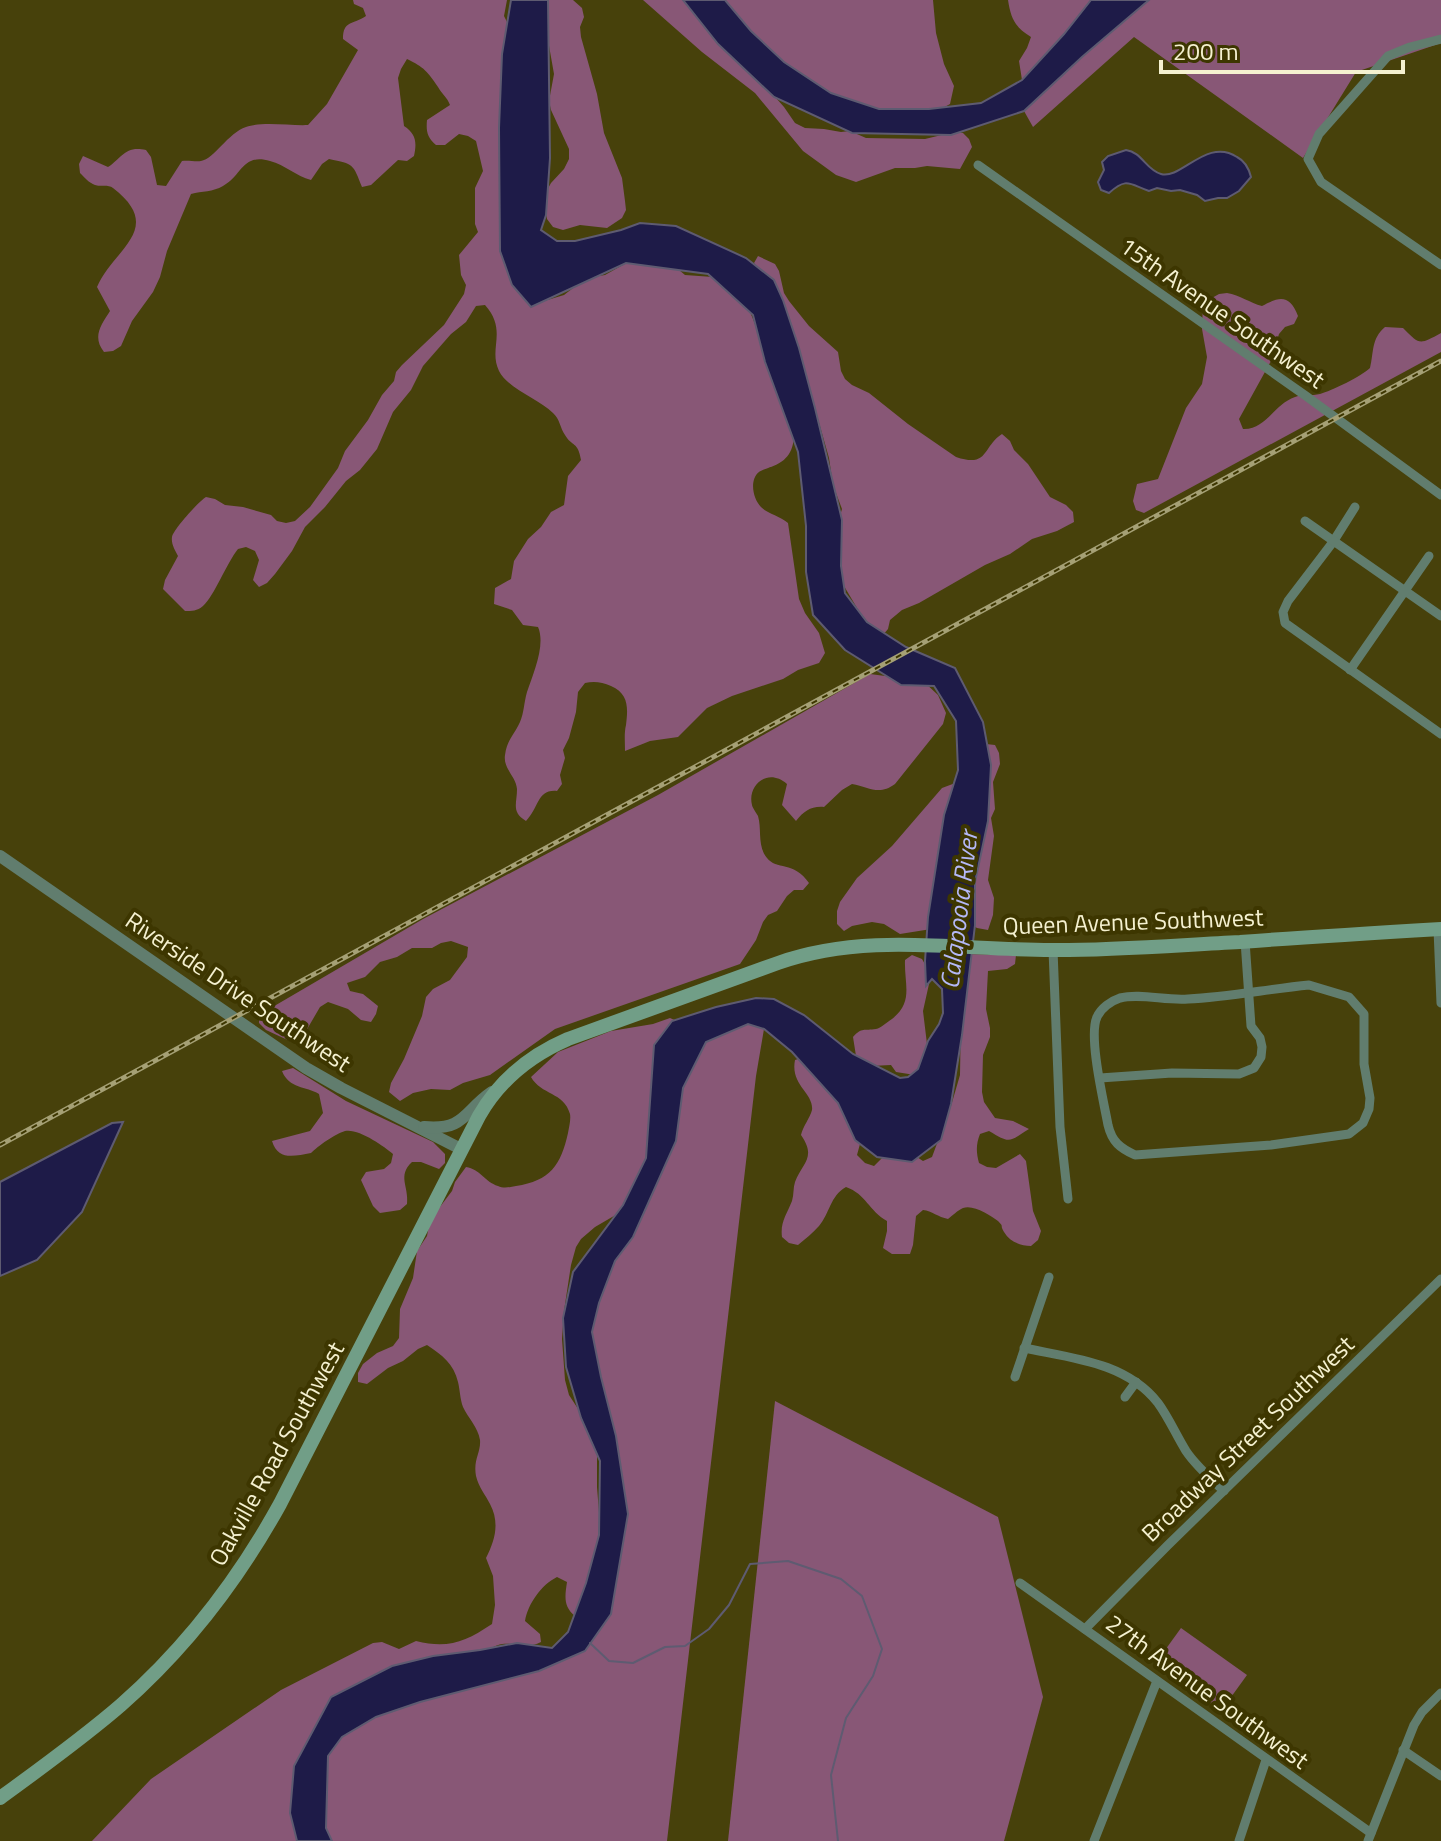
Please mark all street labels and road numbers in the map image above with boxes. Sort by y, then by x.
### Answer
street label: 15th Avenue Southwest [1113,228,1333,397]
street label: Queen Avenue Southwest [1002,898,1264,944]
street label: Riverside Drive Southwest [118,902,359,1081]
street label: Broadway Street Southwest [1133,1326,1362,1550]
street label: Oakville Road Southwest [199,1334,353,1572]
street label: 27th Avenue Southwest [1099,1605,1317,1778]

